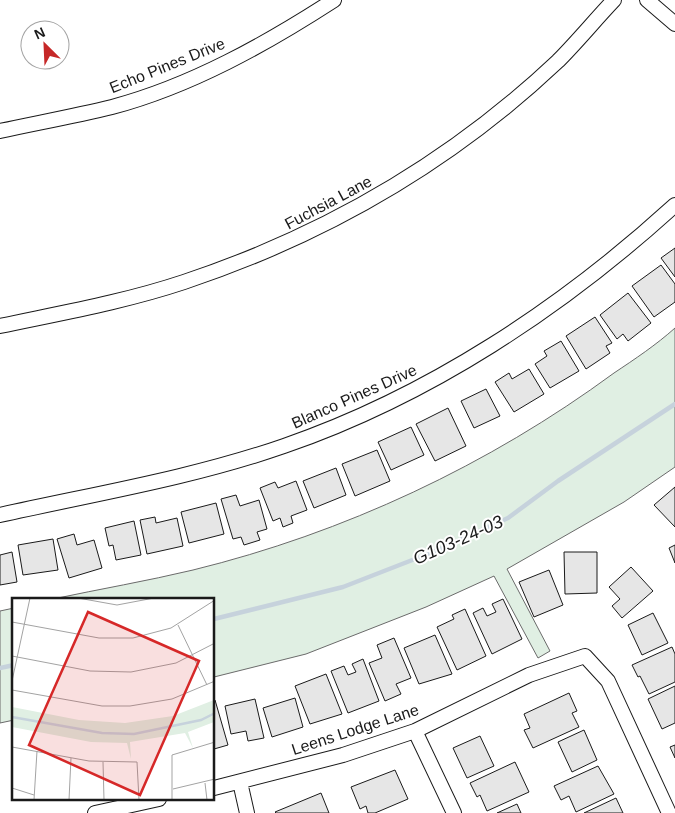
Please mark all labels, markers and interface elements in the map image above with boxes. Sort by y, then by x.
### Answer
north arrow [20,20,70,70]
text: N [32,24,48,42]
street label: Echo Pines Drive [107,35,227,96]
street label: Fuchsia Lane [282,172,375,232]
street label: Blanco Pines Drive [289,361,419,432]
water label: G103-24-03 [410,511,506,569]
inset map [12,598,215,800]
street label: Leens Lodge Lane [289,701,421,758]

